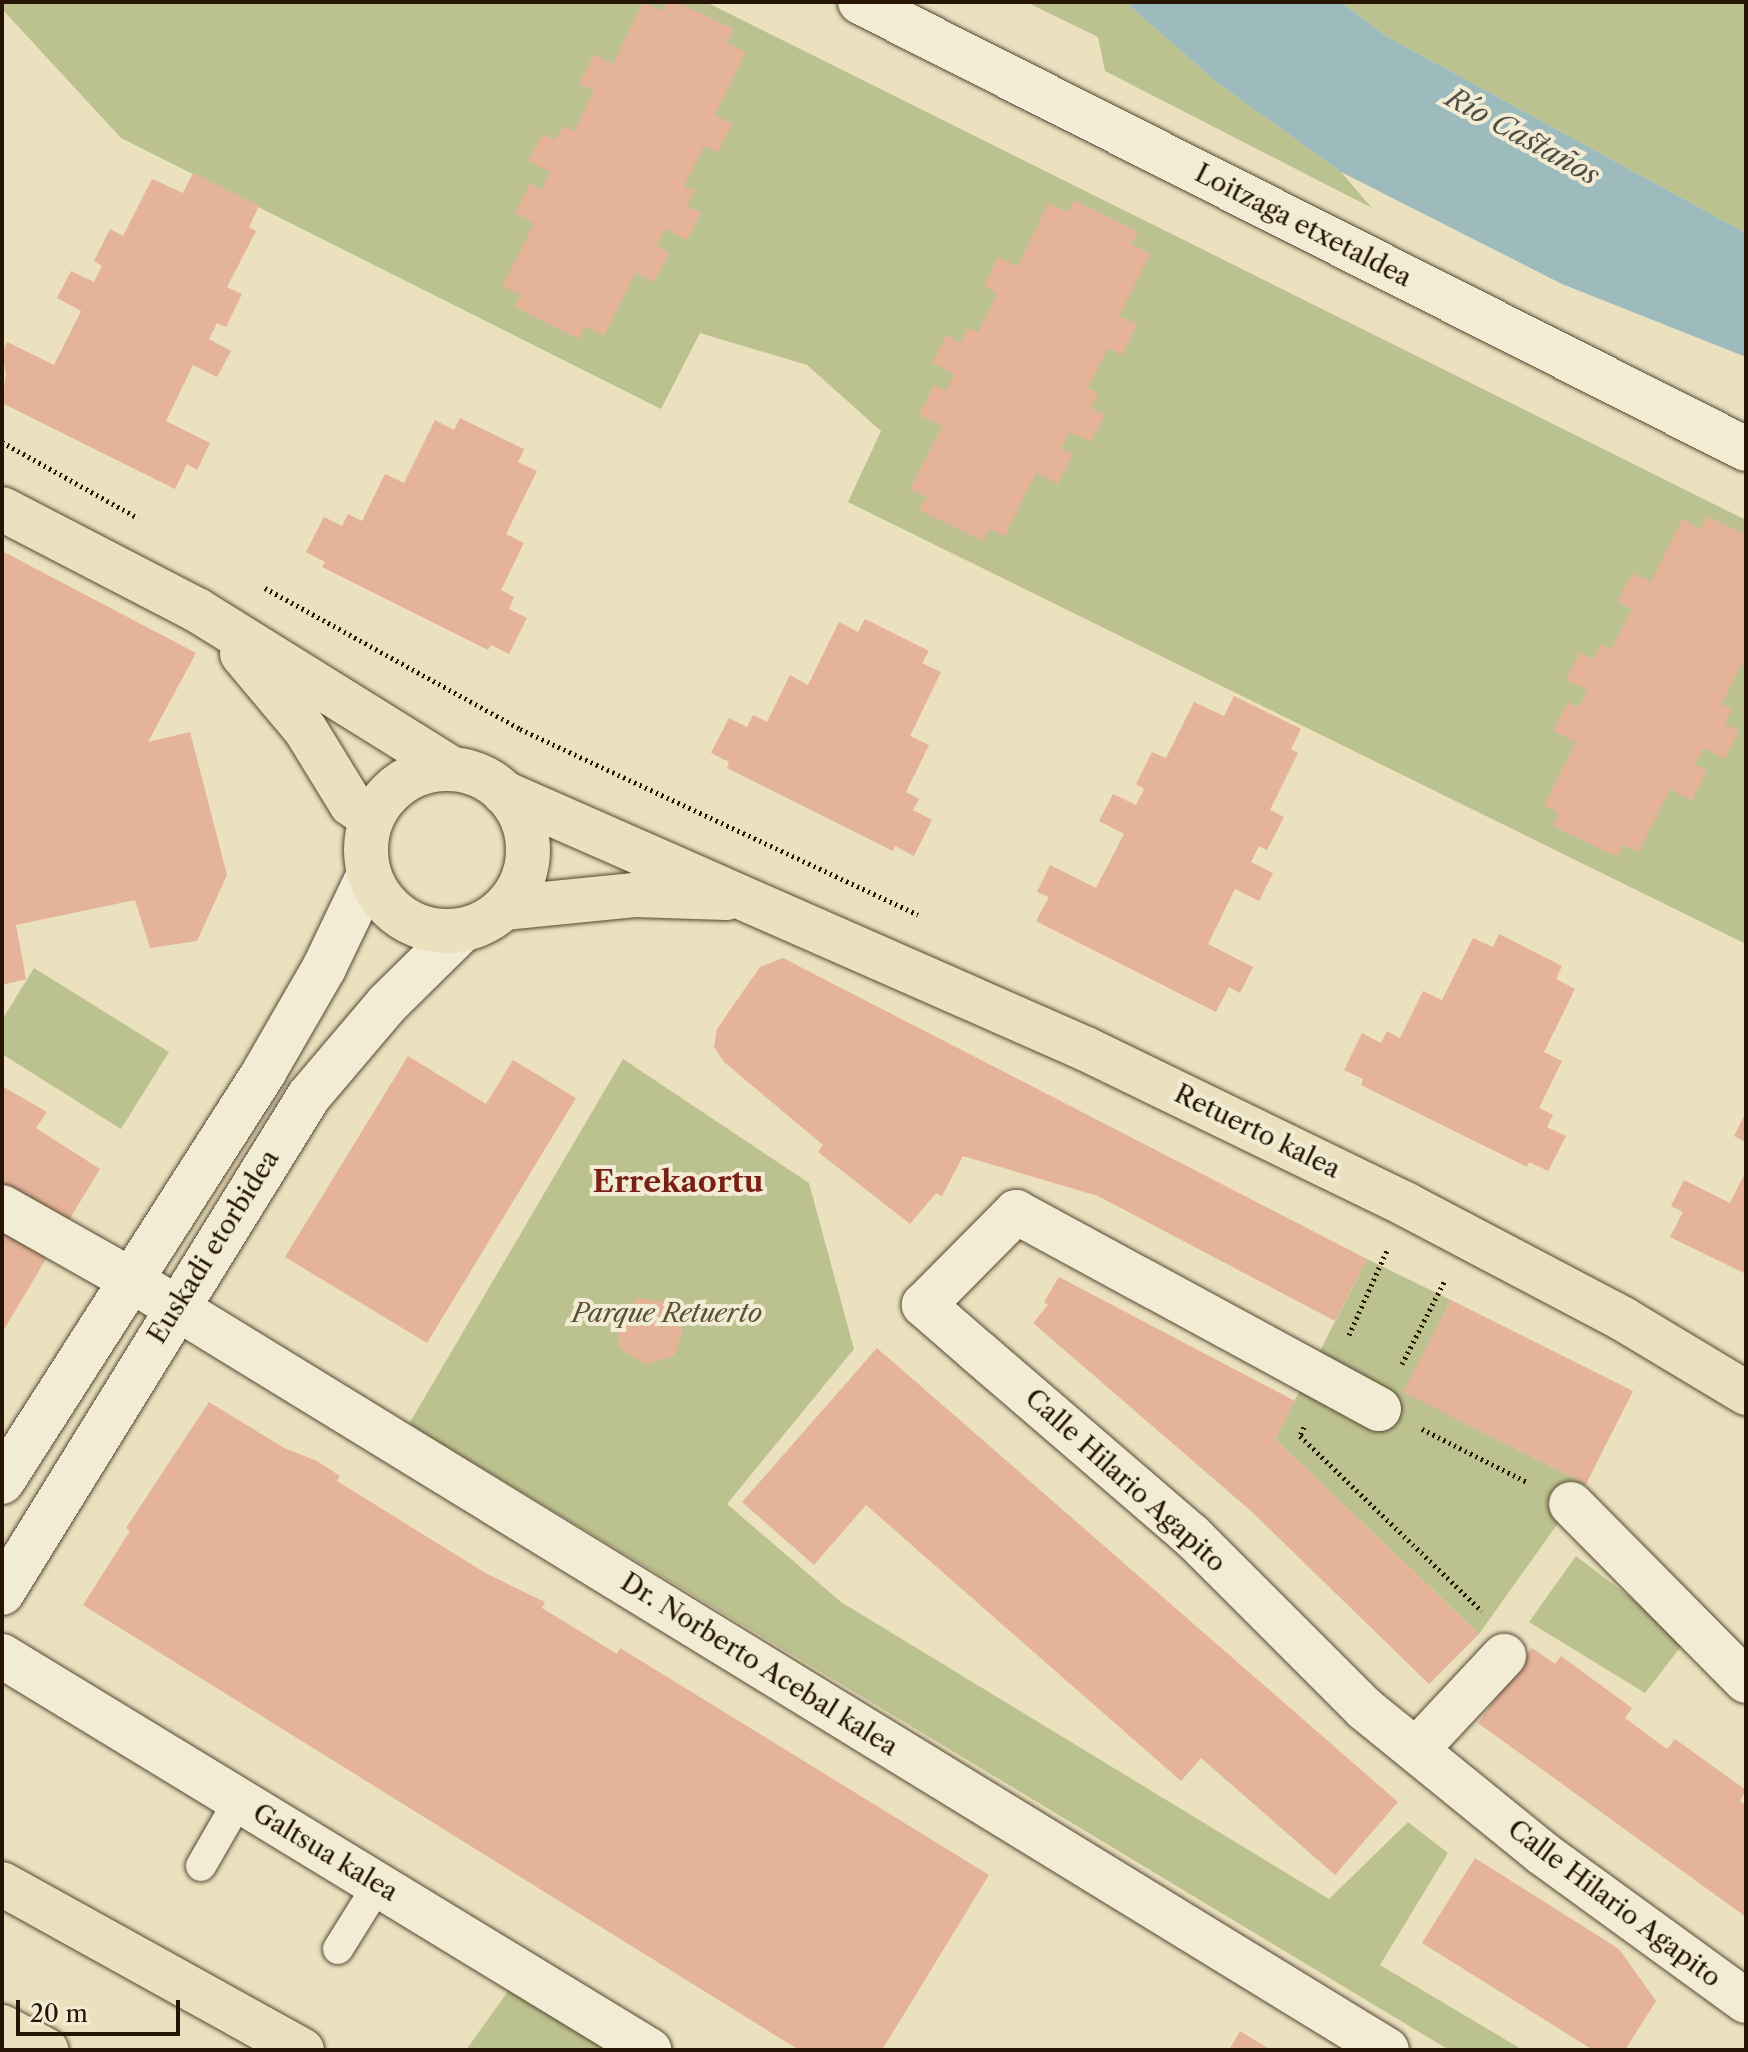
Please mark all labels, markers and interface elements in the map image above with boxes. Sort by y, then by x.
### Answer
water label: Río Castaños [1440,80,1606,192]
street label: Loitzaga etxetaldea [1189,158,1417,294]
street label: Retuerto kalea [1169,1078,1345,1186]
street label: Euskadi etorbidea [142,1144,286,1350]
district label: Errekaortu [592,1164,764,1200]
park label: Parque Retuerto [572,1298,762,1330]
street label: Calle Hilario Agapito [1018,1383,1232,1579]
street label: Dr. Norberto Acebal kalea [614,1567,904,1763]
street label: Galtsua kalea [247,1797,403,1909]
street label: Calle Hilario Agapito [1501,1813,1727,1995]
scale bar [20,1984,184,2034]
text: 20 m [30,1999,88,2028]

